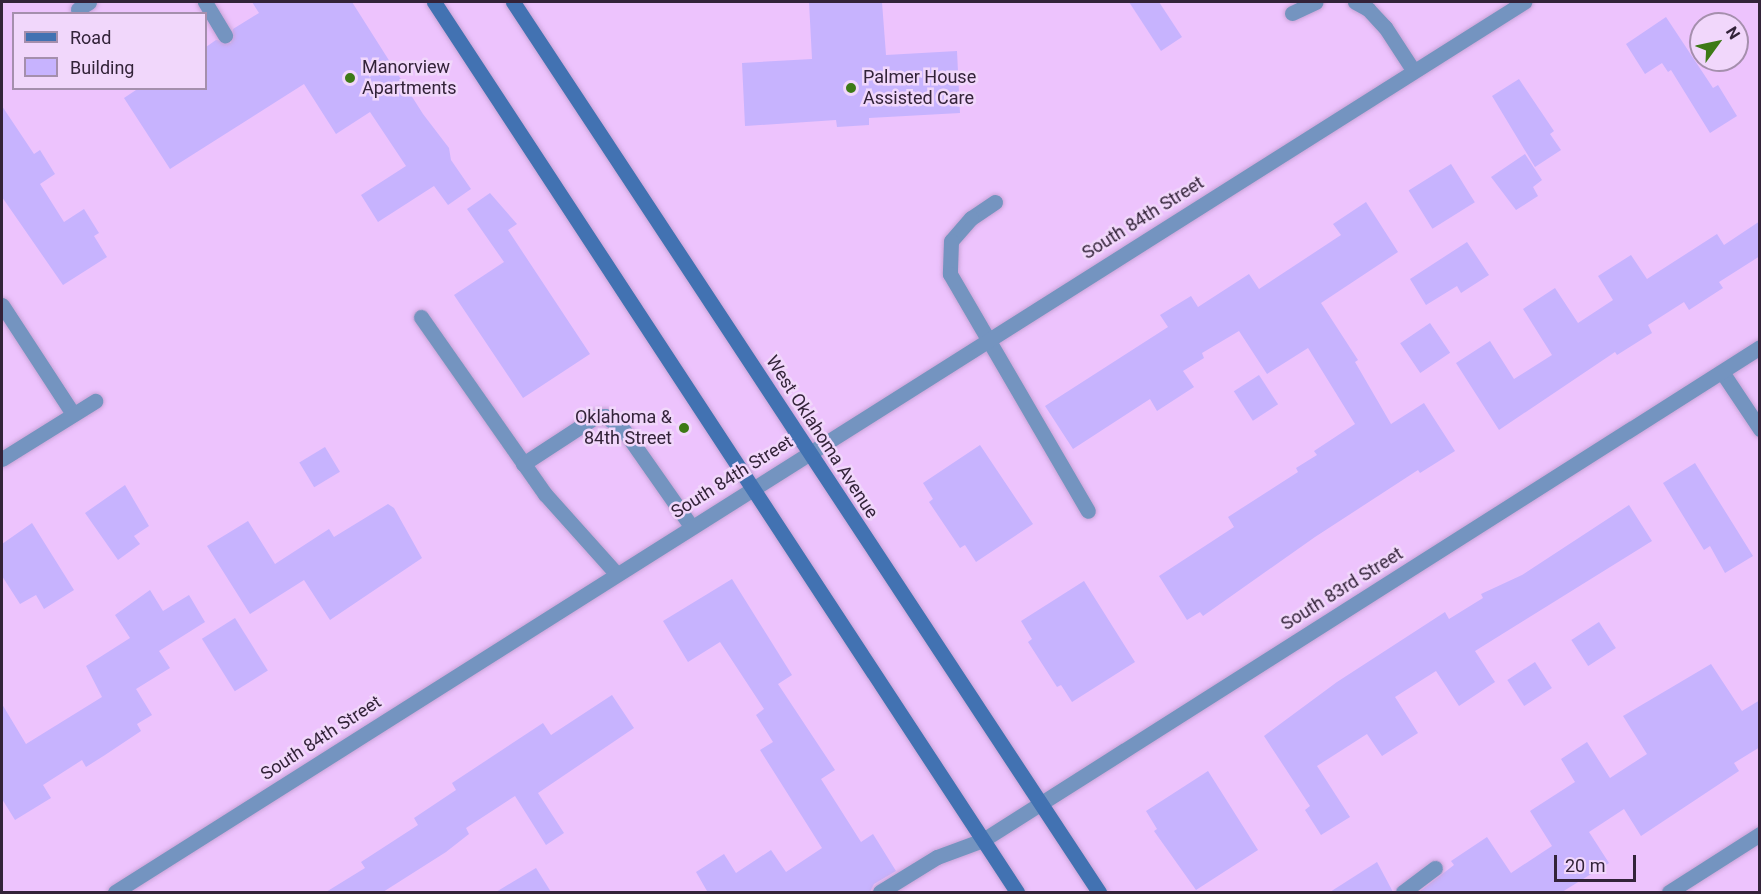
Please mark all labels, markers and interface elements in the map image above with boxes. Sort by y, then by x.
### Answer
legend [12,12,207,90]
north arrow [1689,12,1749,72]
text: N [1722,23,1744,43]
text: Road [70,27,111,48]
text: Building [70,57,134,78]
place label: Manorview Apartments [362,57,457,100]
place label: Palmer House Assisted Care [863,67,976,110]
marker: Manorview Apartments [343,71,357,85]
marker: Palmer House Assisted Care [844,81,858,95]
street label: South 84th Street [1078,172,1208,264]
street label: West Oklahoma Avenue [761,352,883,522]
place label: Oklahoma & 84th Street [575,407,672,450]
marker: Oklahoma & 84th Street [677,421,691,435]
street label: South 84th Street [667,431,797,523]
street label: South 83rd Street [1277,543,1407,635]
street label: South 84th Street [257,691,385,785]
scale bar [1557,843,1640,881]
text: 20 m [1565,855,1605,876]

